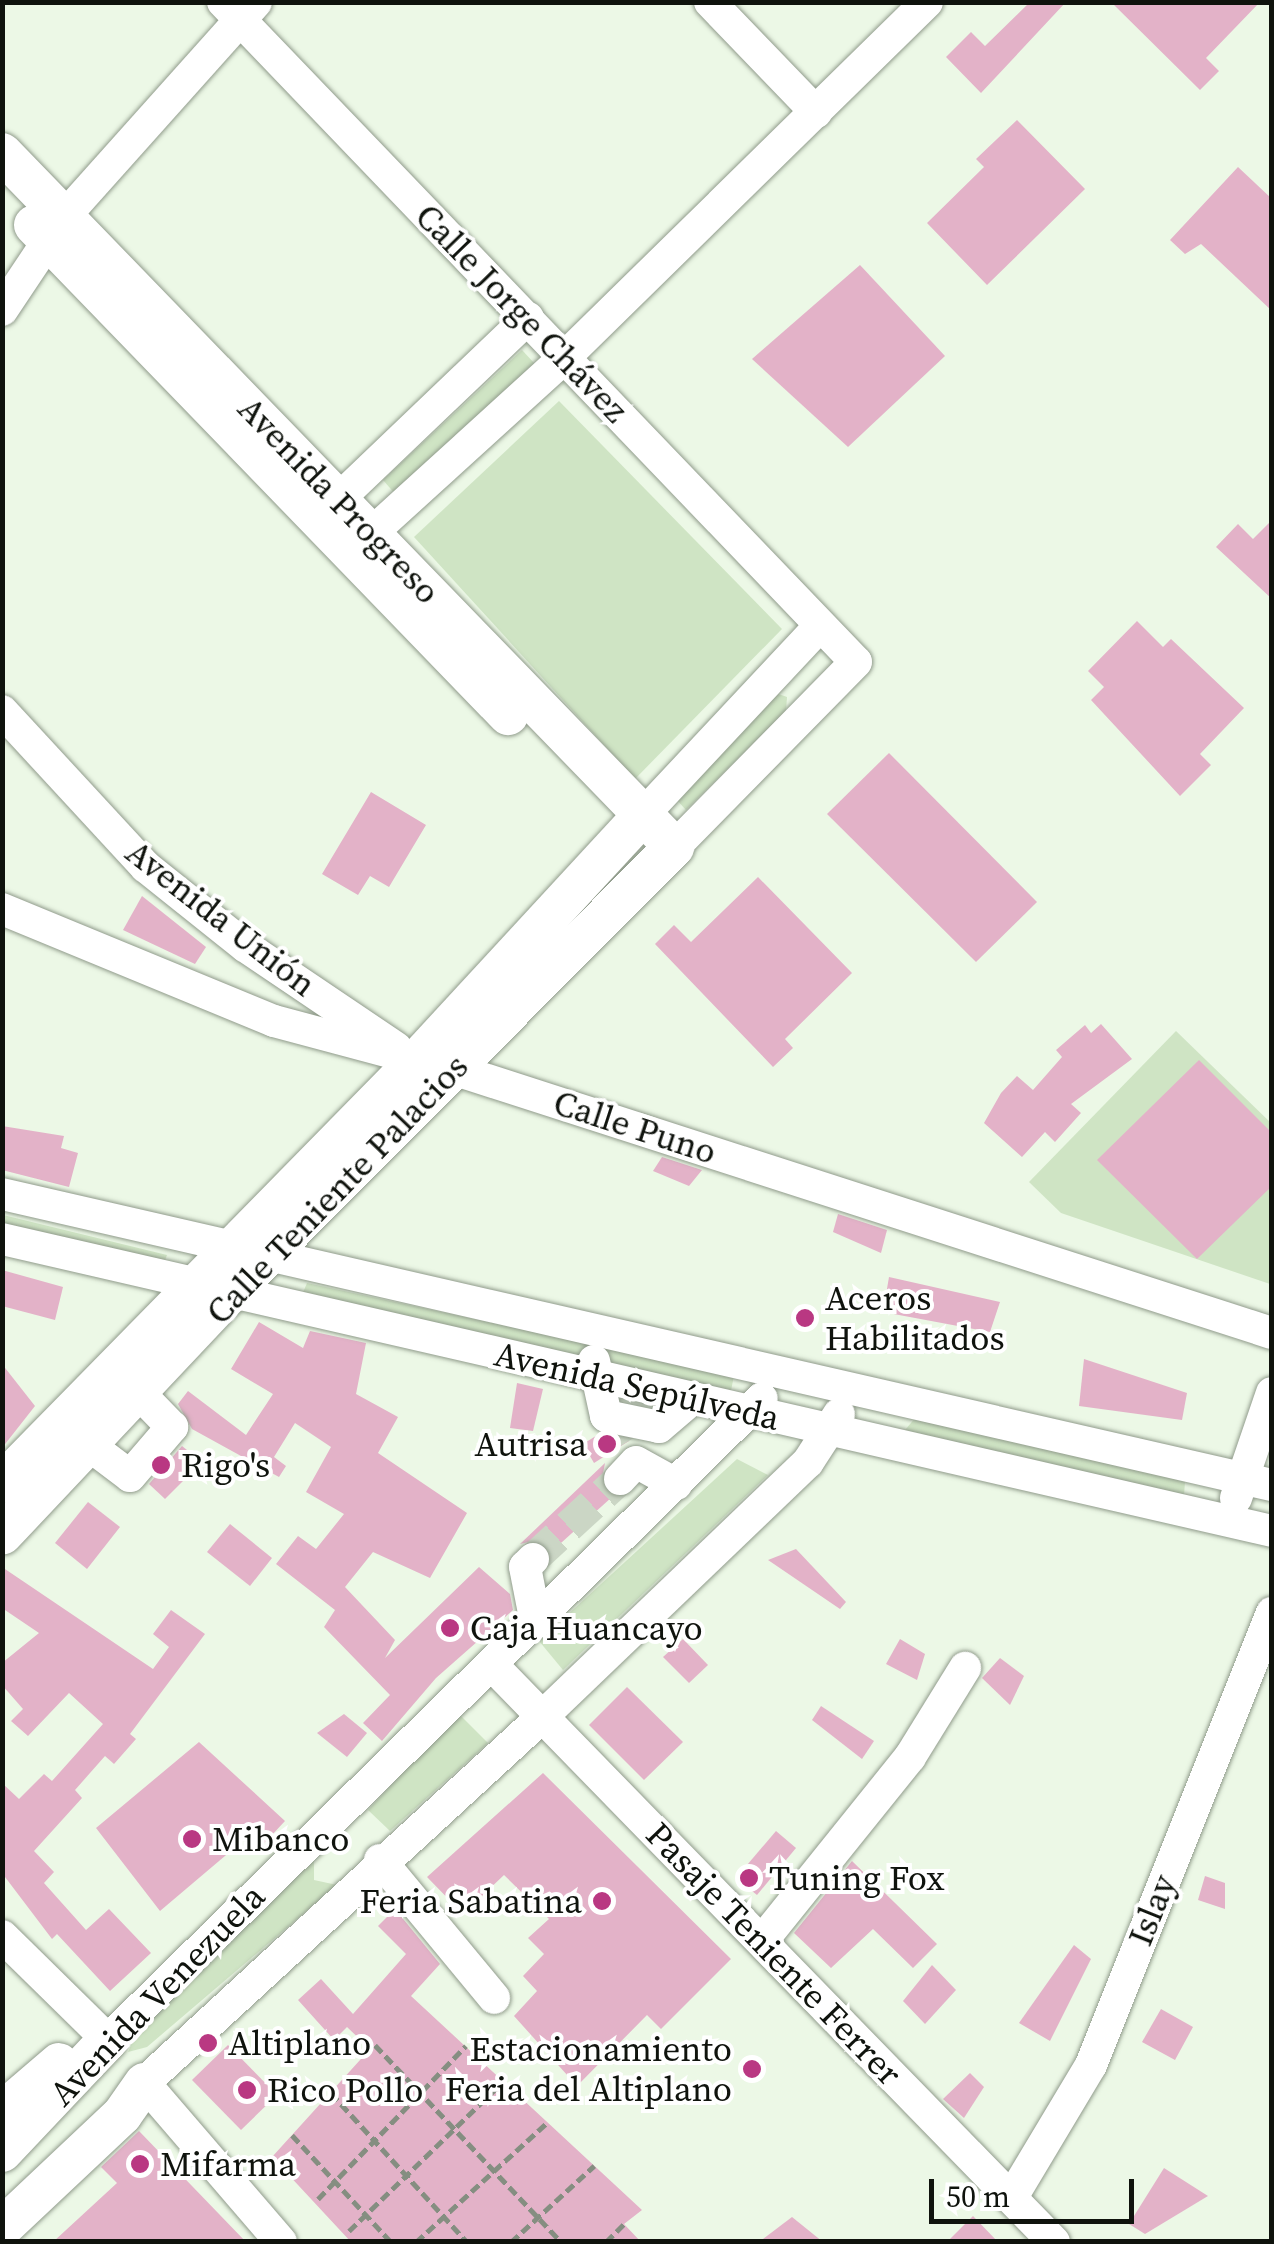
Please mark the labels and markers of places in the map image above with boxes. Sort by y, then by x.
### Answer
place label: Aceros Habilitados [825,1277,1005,1359]
marker: Aceros Habilitados [794,1307,816,1329]
place label: Autrisa [474,1423,587,1465]
marker: Autrisa [596,1433,618,1455]
place label: Rigo's [181,1444,270,1486]
marker: Rigo's [150,1454,172,1476]
place label: Caja Huancayo [470,1607,703,1649]
marker: Caja Huancayo [439,1617,461,1639]
place label: Mibanco [212,1818,349,1860]
marker: Mibanco [181,1828,203,1850]
place label: Tuning Fox [769,1857,945,1899]
marker: Tuning Fox [738,1867,760,1889]
place label: Feria Sabatina [360,1880,582,1922]
marker: Feria Sabatina [591,1890,613,1912]
place label: Altiplano [228,2022,371,2064]
place label: Estacionamiento Feria del Altiplano [445,2028,732,2110]
marker: Altiplano [197,2032,219,2054]
marker: Estacionamiento Feria del Altiplano [741,2058,763,2080]
place label: Rico Pollo [267,2069,424,2111]
marker: Rico Pollo [236,2079,258,2101]
place label: Mifarma [160,2143,296,2185]
marker: Mifarma [129,2153,151,2175]

